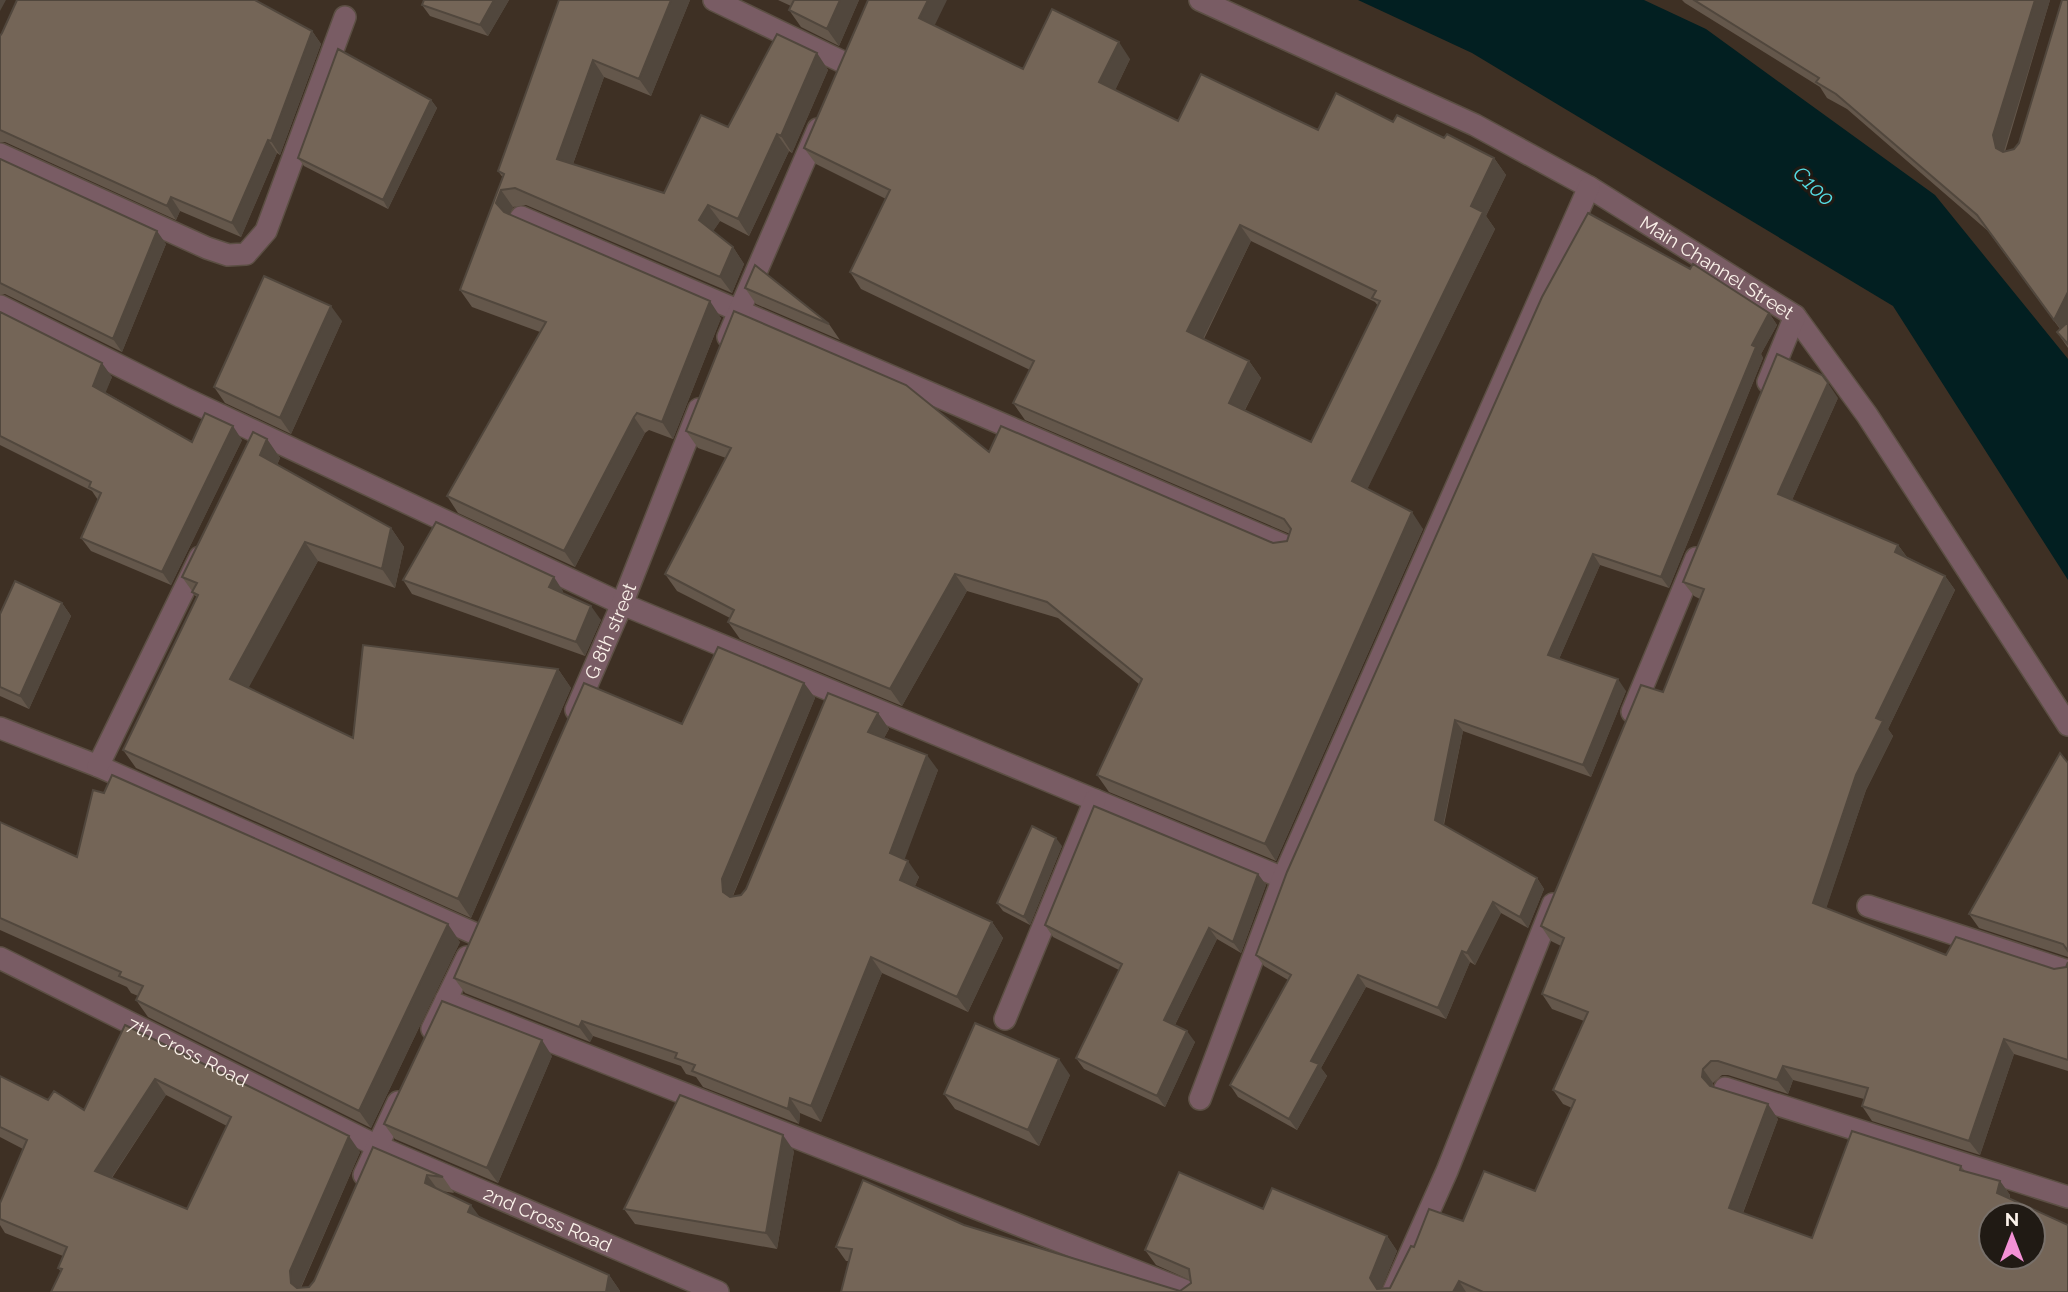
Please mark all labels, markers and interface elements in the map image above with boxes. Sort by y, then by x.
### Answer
water label: C100 [1788,161,1840,211]
street label: Main Channel Street [1636,211,1798,324]
street label: G 8th street [580,579,640,683]
street label: 7th Cross Road [124,1012,252,1091]
street label: 2nd Cross Road [480,1182,615,1256]
north arrow [1977,1201,2047,1271]
text: N [2005,1208,2019,1230]

